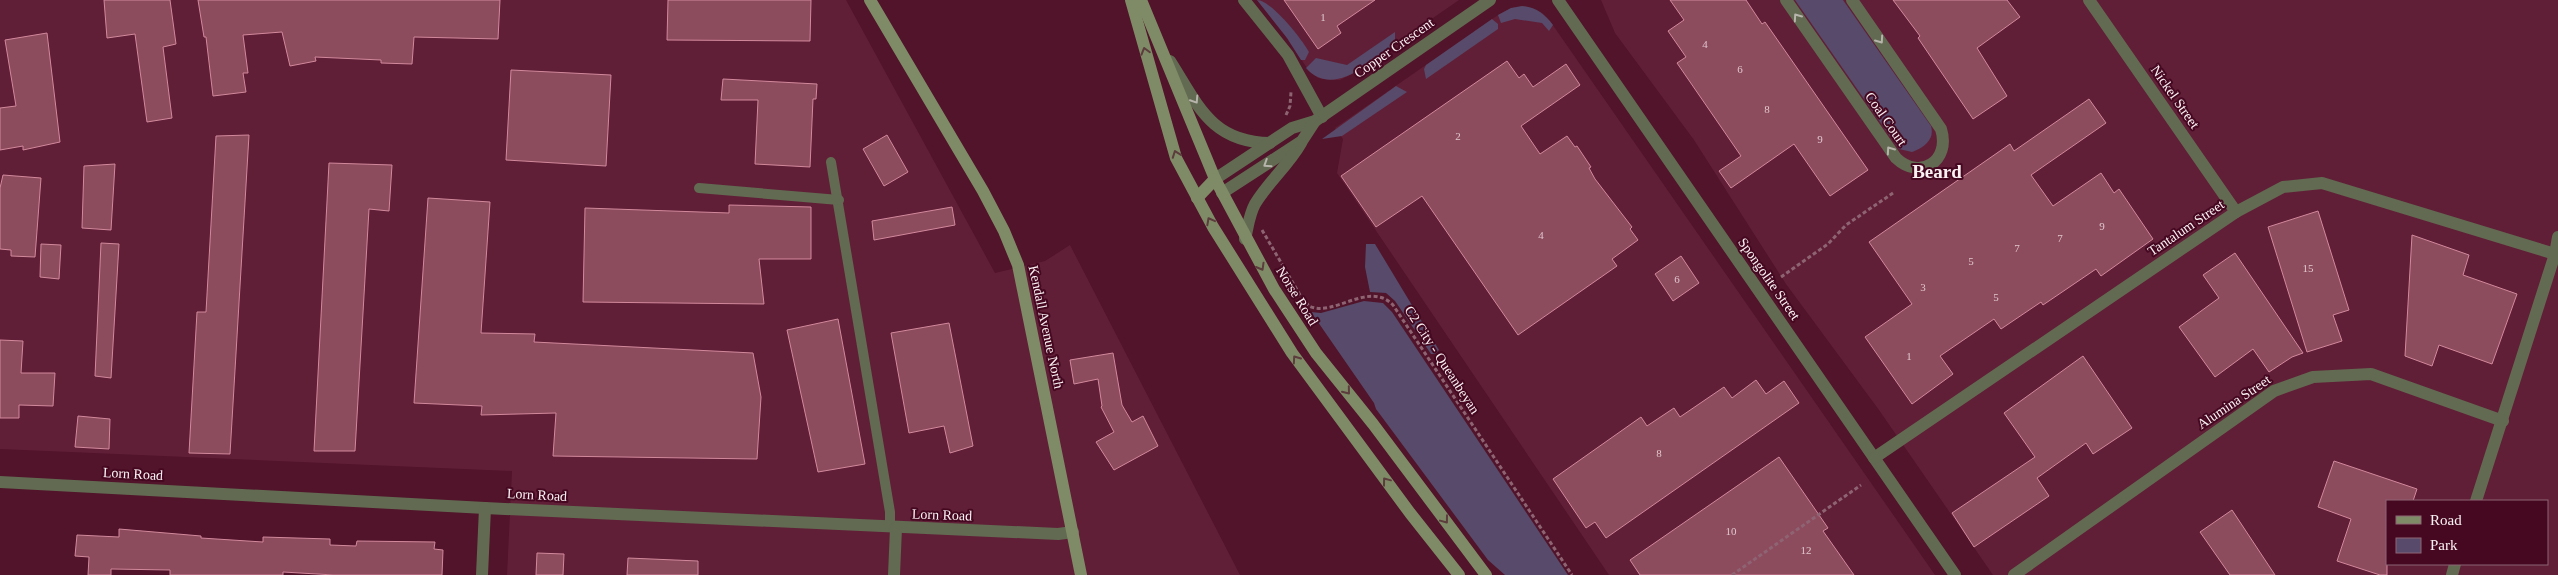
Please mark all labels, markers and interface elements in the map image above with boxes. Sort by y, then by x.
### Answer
house number: 1 [1320,11,1326,23]
one-way arrow [1794,13,1803,23]
street label: Copper Crescent [1351,15,1437,81]
one-way arrow [1874,34,1883,44]
house number: 4 [1702,38,1708,50]
one-way arrow [1140,47,1150,55]
house number: 6 [1737,63,1743,75]
street label: Nickel Street [2148,63,2202,131]
street label: Coal Court [1862,89,1910,149]
one-way arrow [1189,94,1198,104]
house number: 8 [1764,103,1770,115]
house number: 2 [1455,130,1461,142]
house number: 9 [1817,133,1823,145]
one-way arrow [1887,147,1896,156]
one-way arrow [1172,150,1182,159]
one-way arrow [1263,158,1272,168]
district label: Beard [1912,161,1962,182]
street label: Tantalum Street [2145,197,2227,259]
one-way arrow [1206,217,1216,226]
house number: 9 [2099,220,2105,232]
house number: 4 [1538,229,1544,241]
house number: 7 [2057,232,2063,244]
street label: Spongolite Street [1735,235,1803,323]
house number: 7 [2014,242,2020,254]
house number: 5 [1968,255,1974,267]
one-way arrow [1255,261,1265,270]
house number: 15 [2303,262,2314,274]
street label: Kendall Avenue North [1026,264,1066,390]
street label: Norse Road [1273,264,1321,328]
house number: 6 [1674,273,1680,285]
house number: 3 [1920,281,1926,293]
house number: 5 [1993,291,1999,303]
street label: C2 City - Queanbeyan [1402,303,1482,417]
house number: 1 [1906,350,1912,362]
one-way arrow [1293,355,1302,364]
street label: Alumina Street [2195,372,2274,432]
one-way arrow [1341,385,1349,394]
house number: 8 [1656,447,1662,459]
street label: Lorn Road [103,465,163,483]
one-way arrow [1383,477,1392,487]
street label: Lorn Road [507,486,567,504]
legend [2386,500,2548,565]
street label: Lorn Road [912,506,972,524]
text: Road [2430,512,2462,528]
one-way arrow [1439,514,1448,524]
house number: 10 [1726,525,1737,537]
text: Park [2430,537,2458,553]
house number: 12 [1801,544,1812,556]

